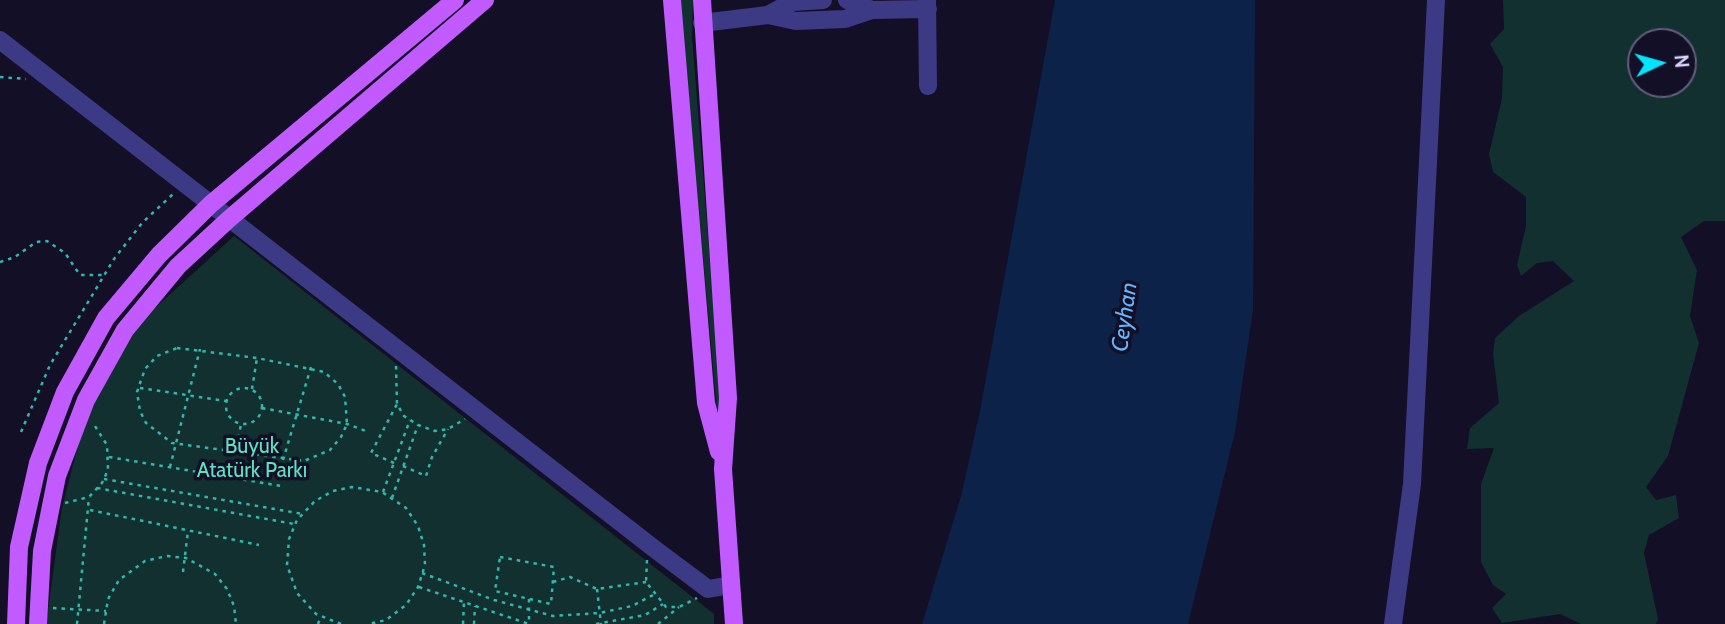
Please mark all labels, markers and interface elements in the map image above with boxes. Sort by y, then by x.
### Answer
north arrow [1627,28,1697,98]
text: N [1669,54,1693,69]
water label: Ceyhan [1106,281,1144,353]
park label: Büyük Atatürk Parkı [197,434,307,484]

